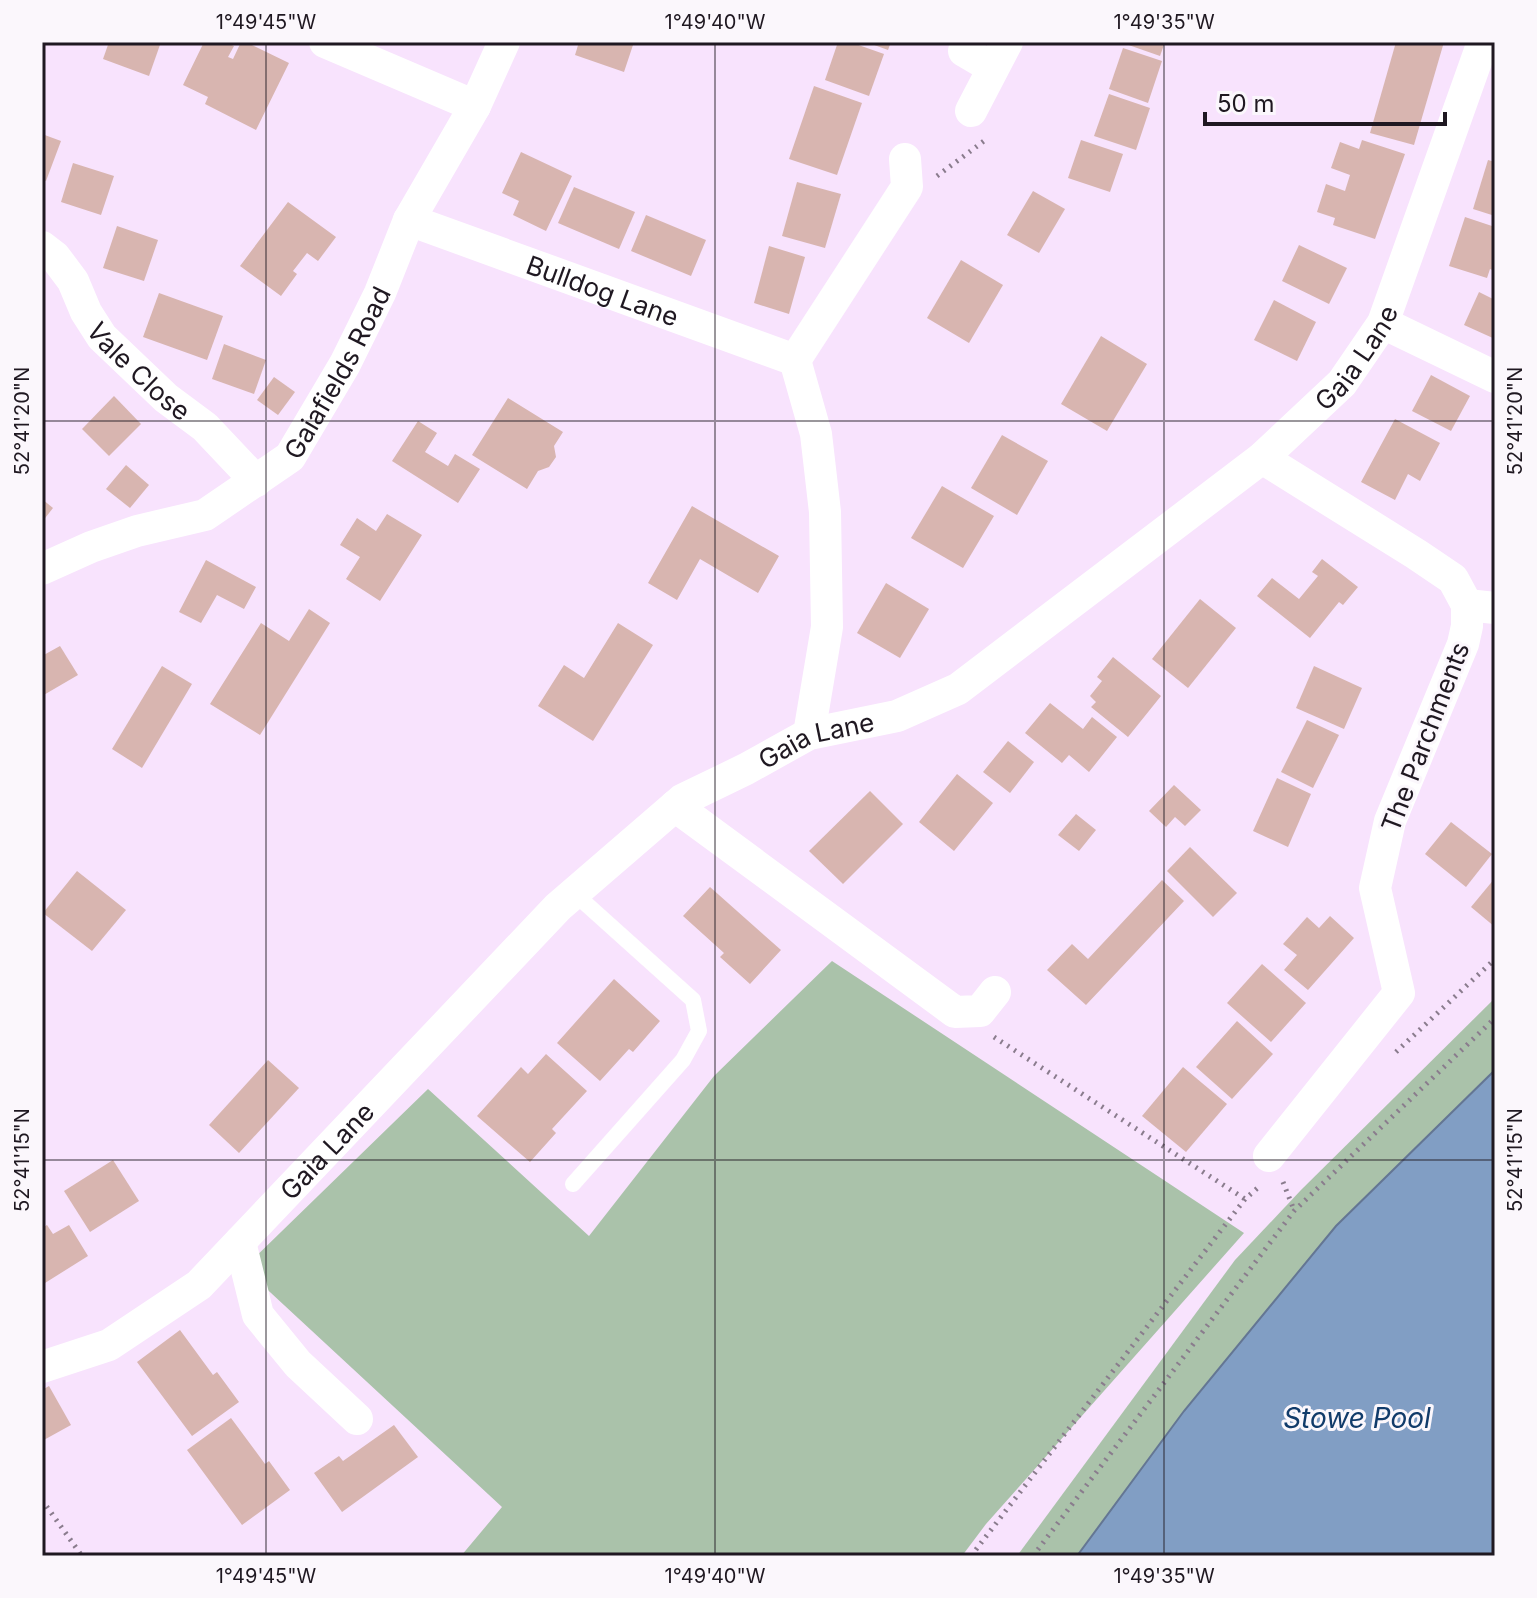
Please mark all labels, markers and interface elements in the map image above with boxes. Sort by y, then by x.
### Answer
text: 1°49'45"W [216,10,317,34]
text: 1°49'40"W [665,10,766,34]
text: 1°49'35"W [1113,10,1215,34]
scale bar [1205,76,1445,126]
text: 50 m [1217,89,1275,118]
street label: Bulldog Lane [522,248,683,332]
street label: Gaiafields Road [277,281,396,464]
street label: Gaia Lane [1308,301,1403,416]
street label: Vale Close [81,316,197,426]
text: 52°41'20"N [10,367,34,475]
text: 52°41'20"N [1503,367,1527,475]
street label: The Parchments [1375,638,1475,836]
street label: Gaia Lane [753,706,877,775]
street label: Gaia Lane [273,1096,380,1206]
text: 52°41'15"N [10,1108,34,1212]
text: 52°41'15"N [1503,1108,1527,1212]
water label: Stowe Pool [1283,1401,1431,1435]
text: 1°49'45"W [216,1564,317,1588]
text: 1°49'40"W [665,1564,766,1588]
text: 1°49'35"W [1113,1564,1215,1588]

